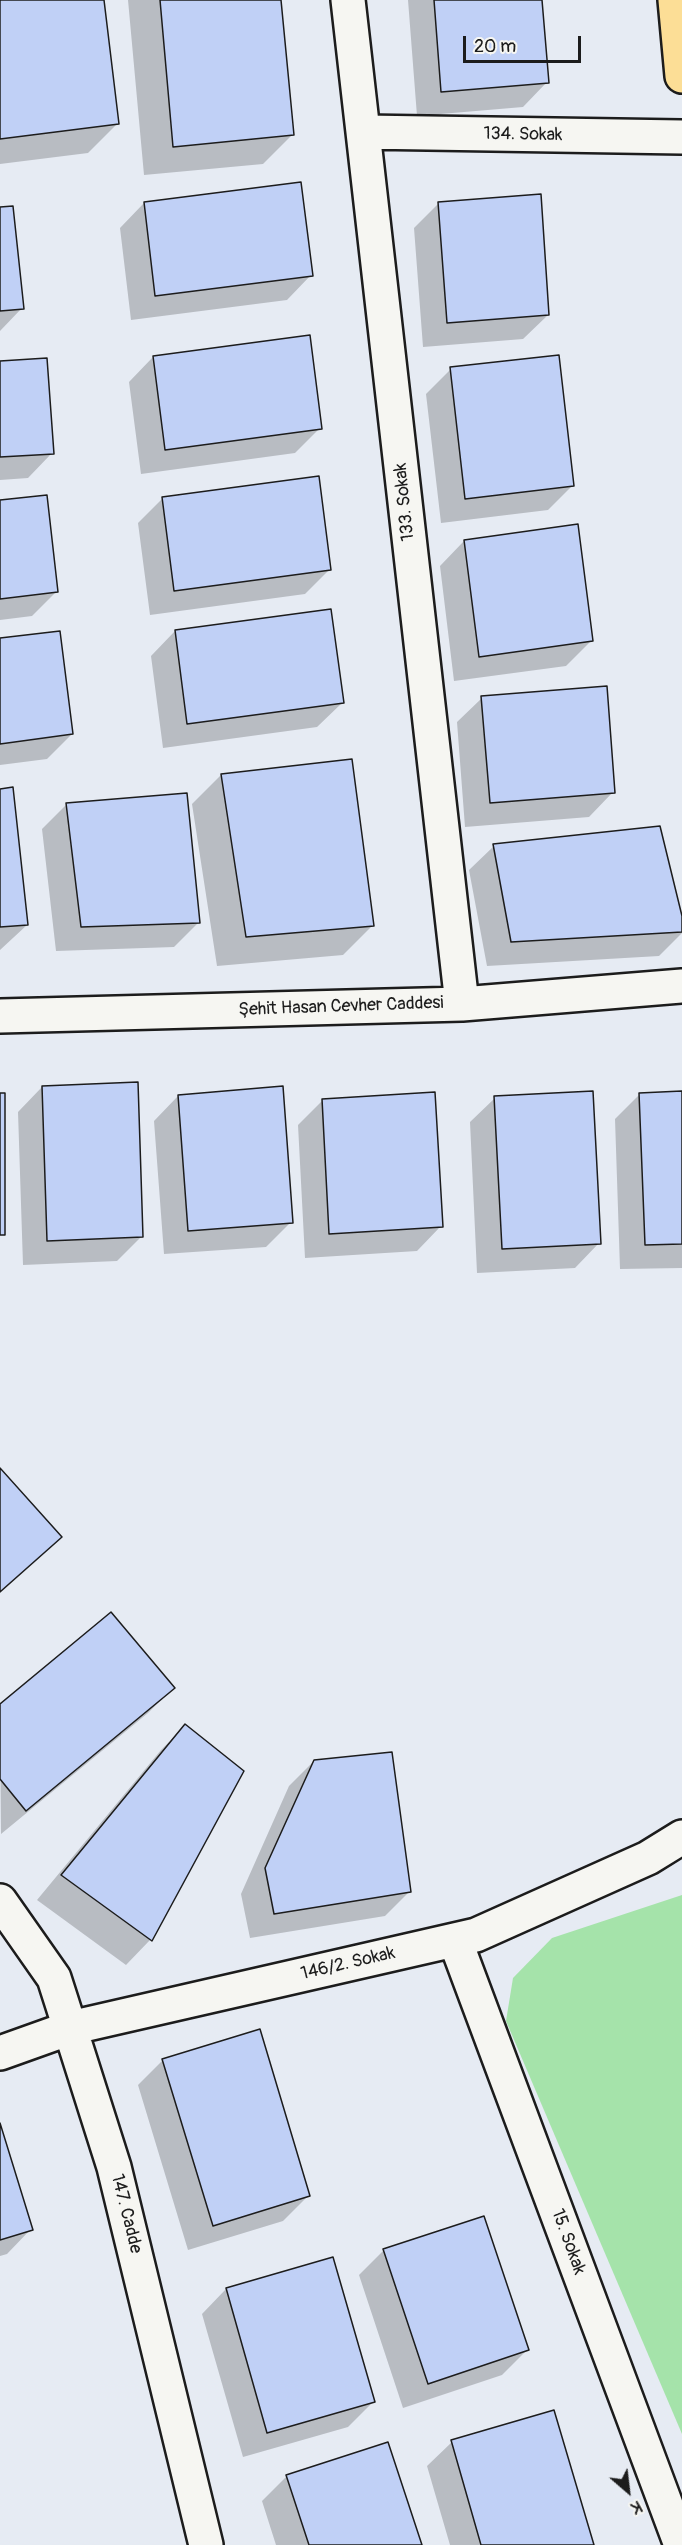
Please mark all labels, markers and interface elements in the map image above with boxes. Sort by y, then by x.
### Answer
scale bar [466,24,584,62]
text: 20 m [474,35,516,58]
street label: 134. Sokak [483,124,563,146]
street label: 133. Sokak [390,462,420,542]
street label: Şehit Hasan Cevher Caddesi [238,993,444,1021]
street label: 146/2. Sokak [299,1943,397,1985]
street label: 147. Cadde [106,2172,146,2256]
street label: 15. Sokak [546,2206,590,2278]
north arrow [598,2461,658,2521]
text: K [627,2496,645,2518]

